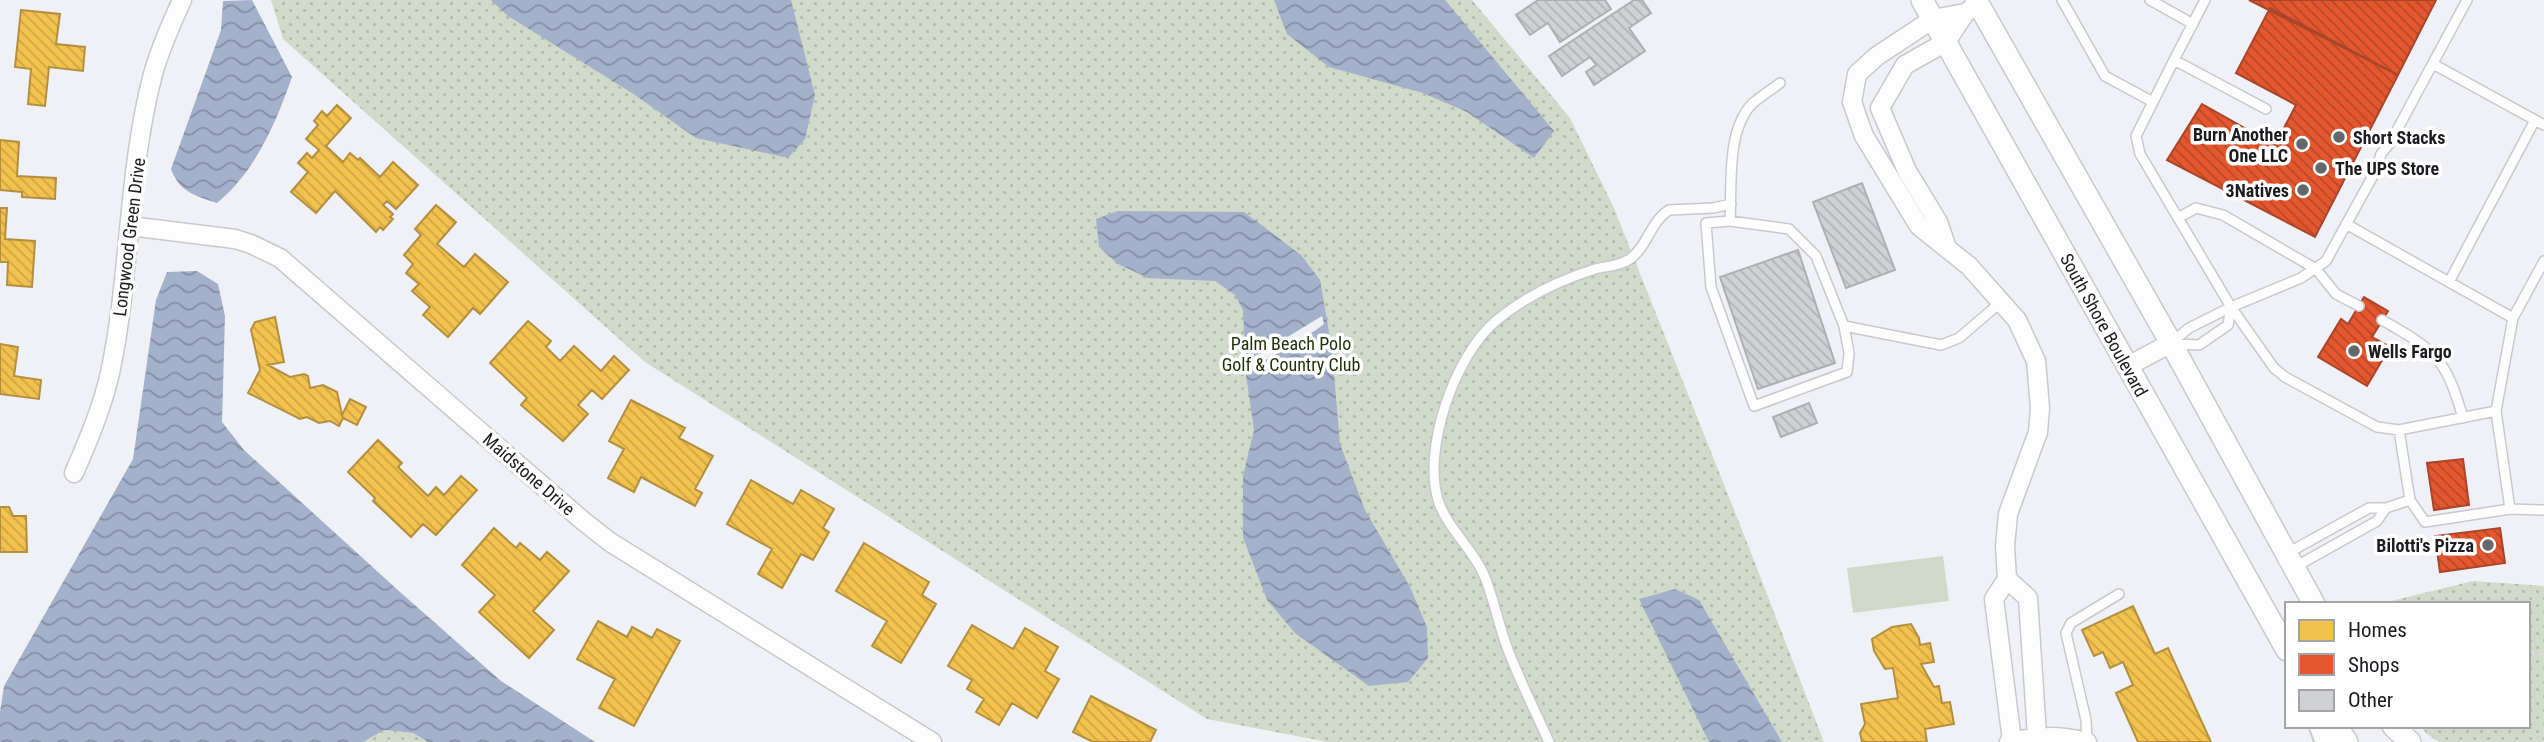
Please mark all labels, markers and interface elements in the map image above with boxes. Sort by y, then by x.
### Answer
place label: Burn Another One LLC [2193,124,2288,166]
place label: Short Stacks [2353,127,2445,148]
marker: Short Stacks [2331,129,2347,145]
marker: Burn Another One LLC [2294,136,2310,152]
street label: Longwood Green Drive [109,157,149,317]
place label: The UPS Store [2335,158,2439,179]
marker: The UPS Store [2313,160,2329,176]
place label: 3Natives [2226,180,2289,201]
marker: 3Natives [2295,182,2311,198]
street label: South Shore Boulevard [2056,250,2152,400]
park label: Palm Beach Polo Golf & Country Club [1222,333,1360,375]
place label: Wells Fargo [2368,341,2452,362]
marker: Wells Fargo [2346,343,2362,359]
street label: Maidstone Drive [479,428,579,520]
place label: Bilotti's Pizza [2376,535,2474,556]
marker: Bilotti's Pizza [2480,537,2496,553]
legend [2285,602,2530,728]
text: Homes [2348,618,2407,642]
text: Shops [2348,653,2400,677]
text: Other [2348,688,2393,712]

